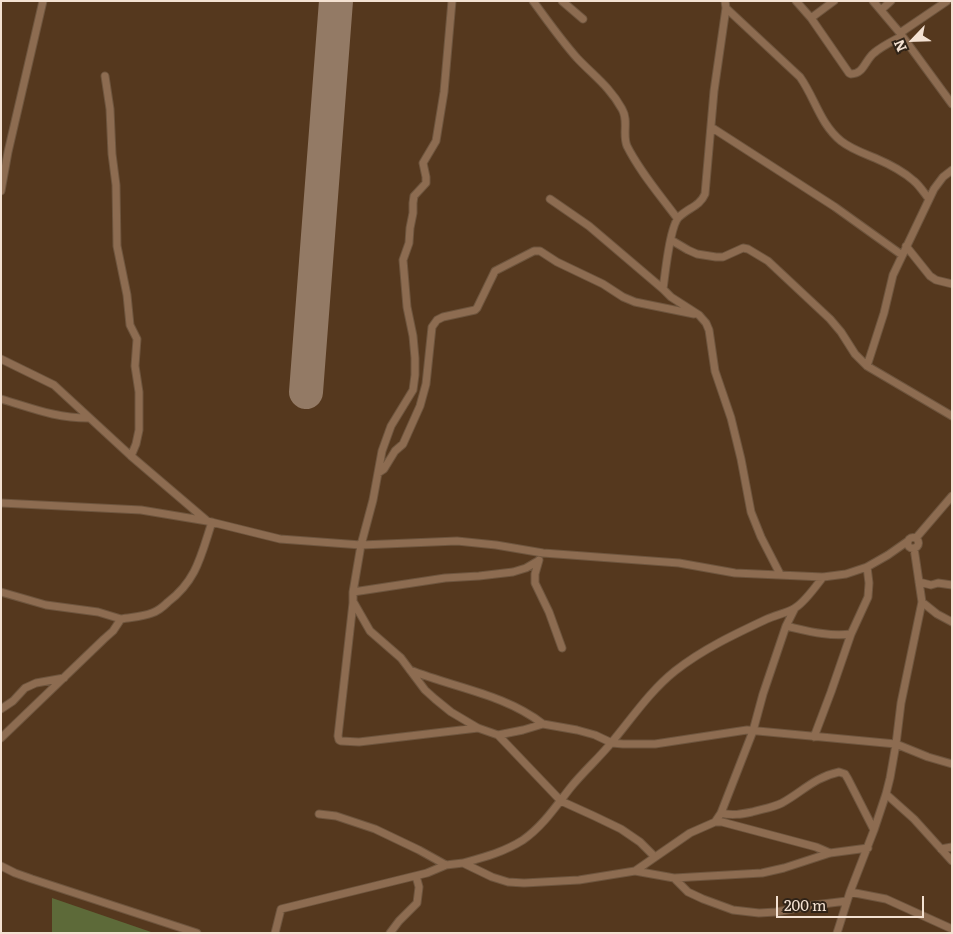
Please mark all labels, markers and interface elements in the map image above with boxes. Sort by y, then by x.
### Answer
north arrow [888,15,938,65]
text: N [888,37,911,56]
scale bar [778,886,926,918]
text: 200 m [784,893,827,916]

